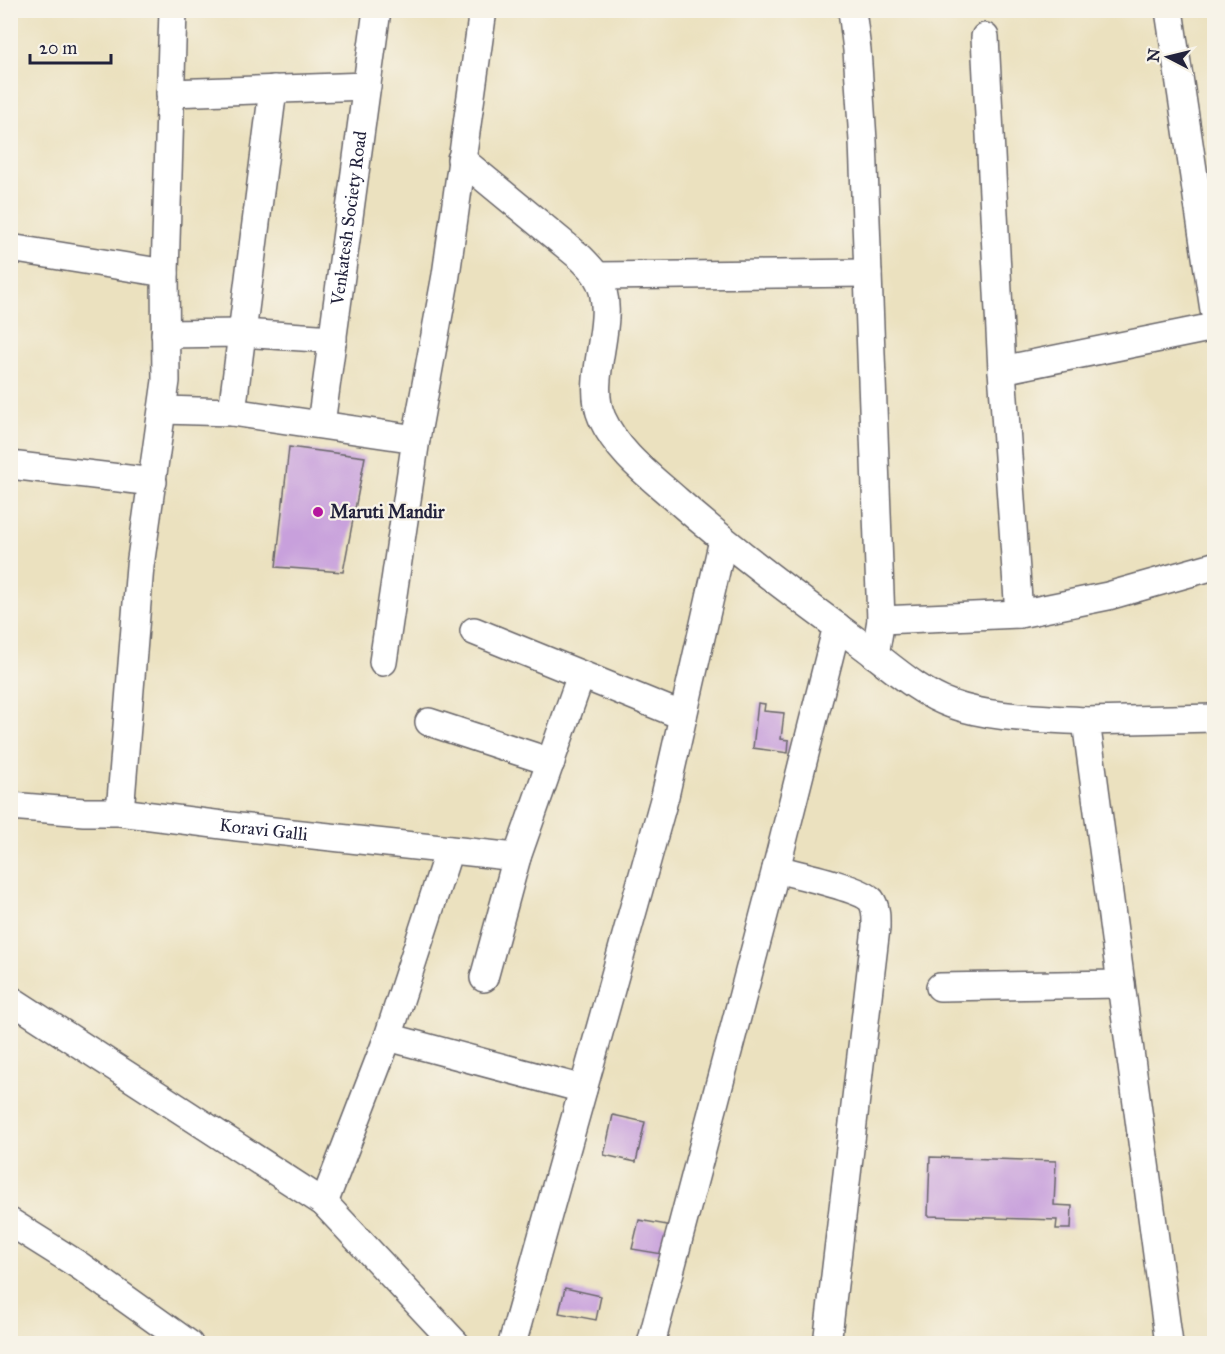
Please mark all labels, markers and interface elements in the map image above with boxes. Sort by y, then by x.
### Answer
scale bar [30,27,111,65]
north arrow [1138,27,1198,87]
text: 20 m [39,37,77,59]
text: N [1143,47,1164,63]
street label: Venkatesh Society Road [326,129,372,307]
place label: Maruti Mandir [330,501,446,523]
marker: Maruti Mandir [311,505,325,519]
street label: Koravi Galli [218,814,309,845]

